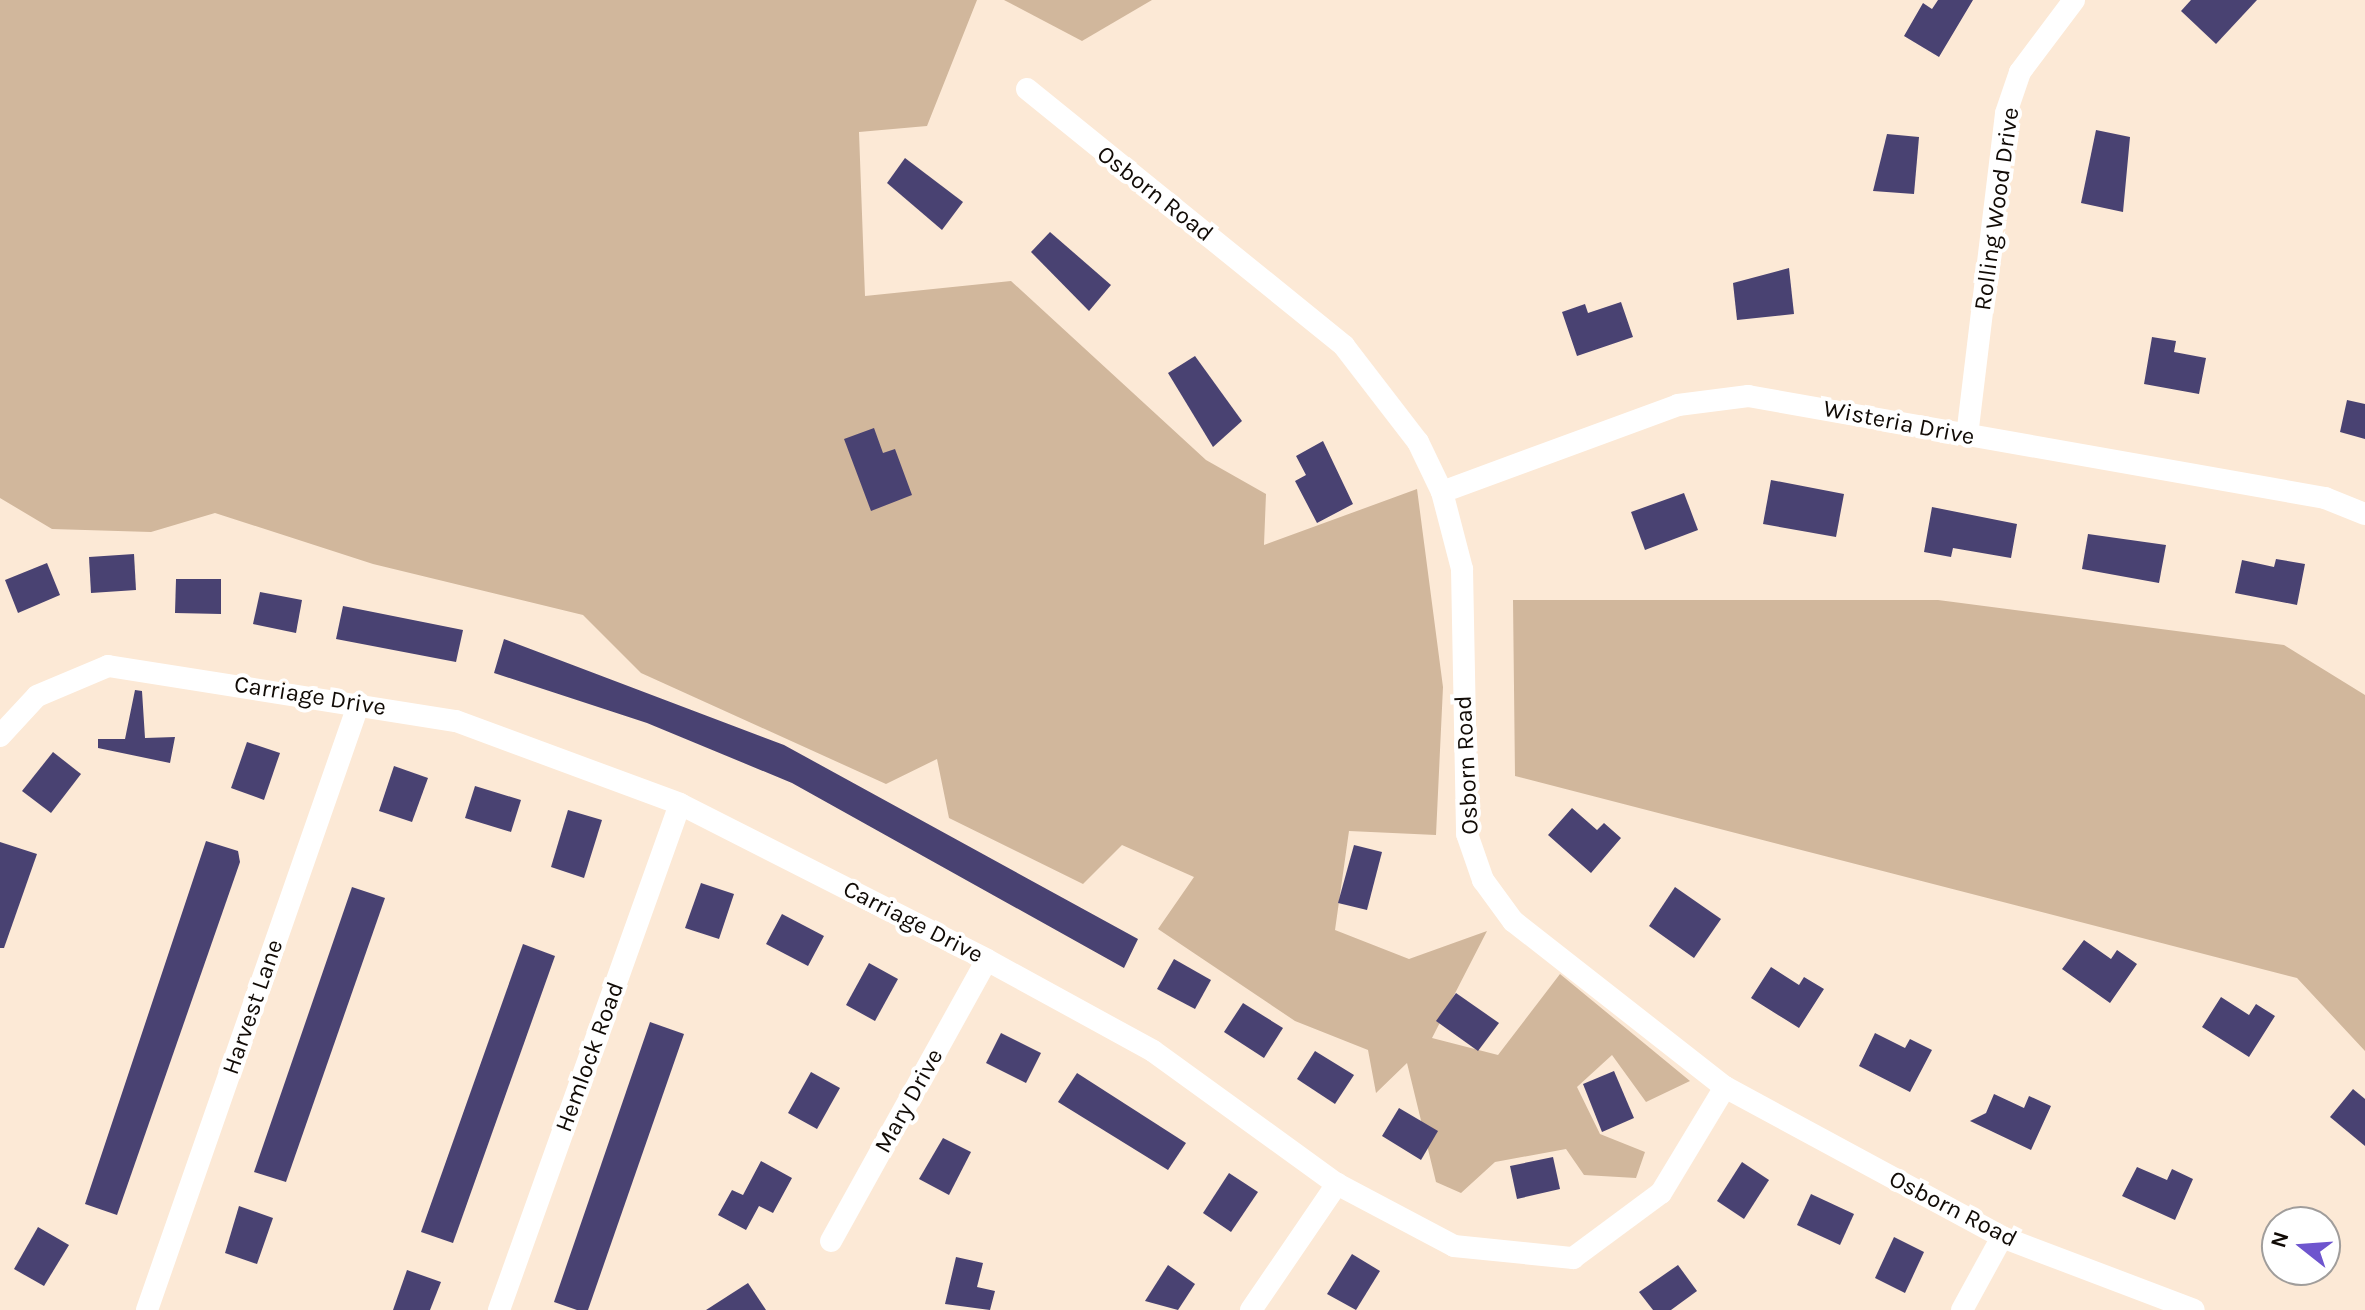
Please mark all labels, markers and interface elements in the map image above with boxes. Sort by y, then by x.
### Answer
street label: Rolling Wood Drive [1968,105,2026,313]
street label: Osborn Road [1091,140,1219,248]
street label: Wisteria Drive [1821,394,1977,452]
street label: Carriage Drive [232,670,388,722]
street label: Osborn Road [1449,695,1485,835]
street label: Carriage Drive [838,874,988,970]
street label: Harvest Lane [216,936,290,1078]
street label: Hemlock Road [550,978,630,1136]
street label: Mary Drive [868,1044,950,1158]
street label: Osborn Road [1884,1164,2022,1254]
north arrow [2261,1206,2341,1286]
text: N [2265,1228,2295,1251]

